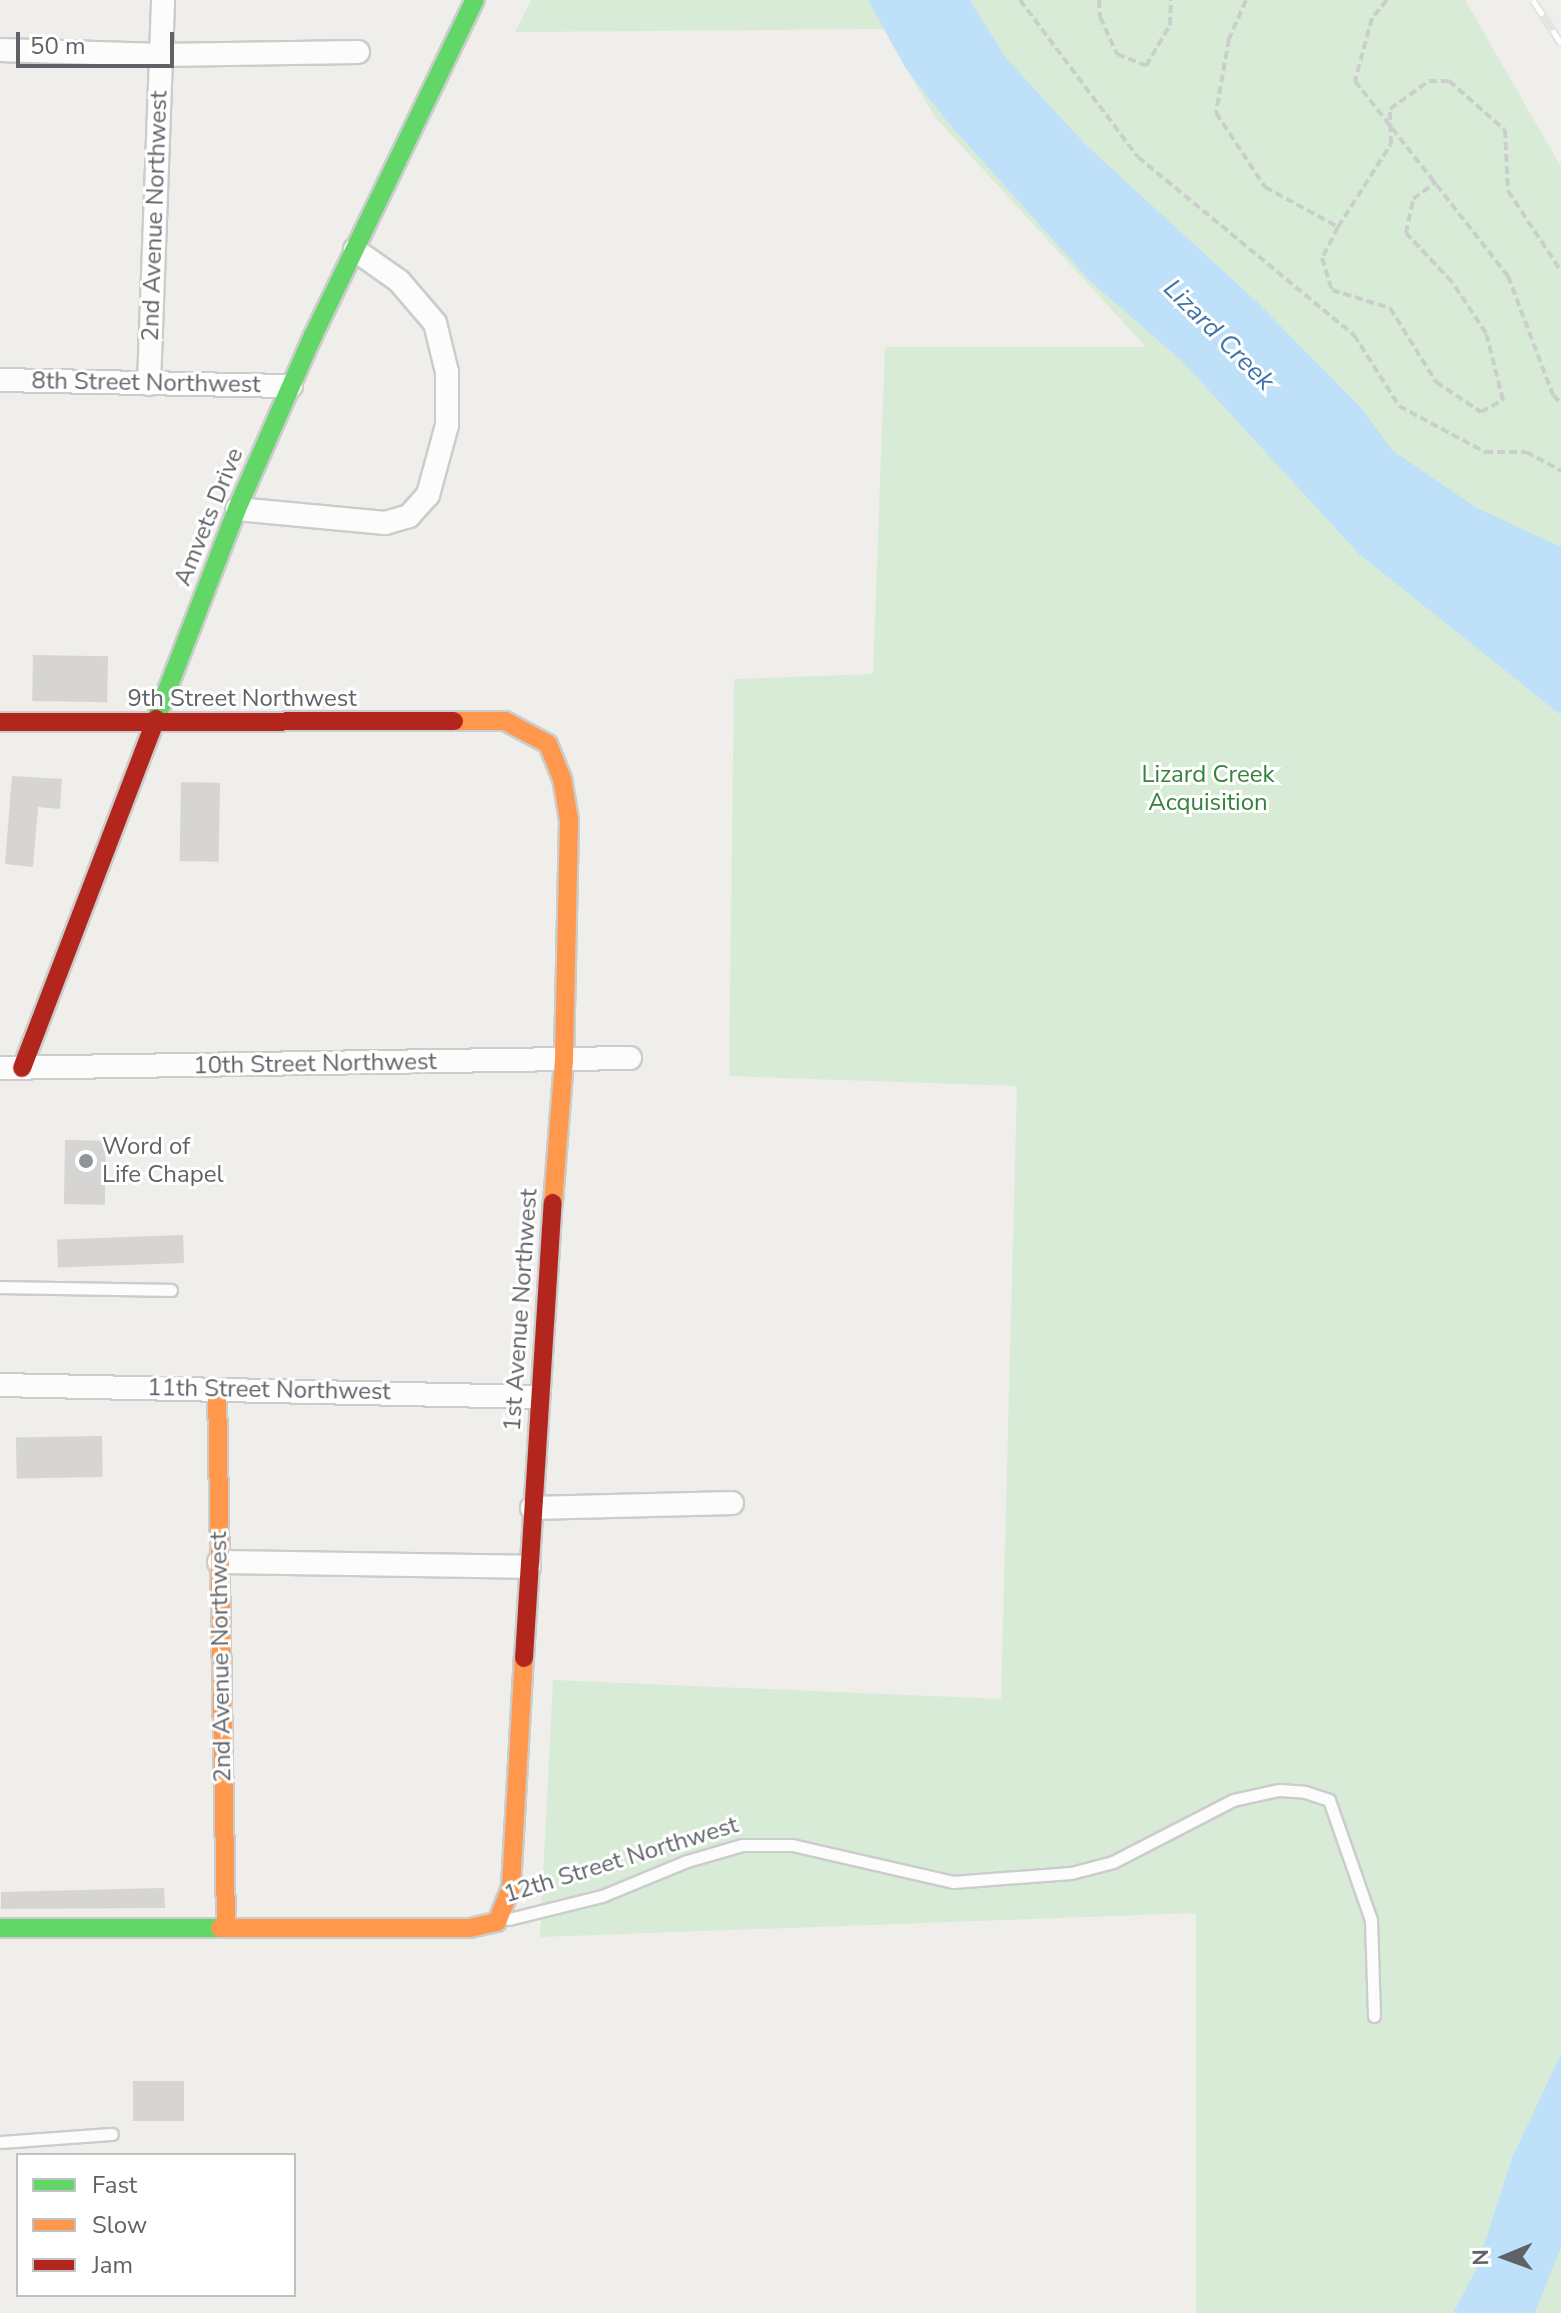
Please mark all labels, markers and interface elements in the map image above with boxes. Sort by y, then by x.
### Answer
scale bar [20,16,178,66]
text: 50 m [30,30,86,62]
street label: 2nd Avenue Northwest [136,90,174,342]
water label: Lizard Creek [1157,273,1281,397]
street label: 8th Street Northwest [31,367,261,399]
street label: Amvets Drive [168,444,250,590]
street label: 9th Street Northwest [127,685,357,713]
park label: Lizard Creek Acquisition [1141,761,1275,817]
street label: 10th Street Northwest [193,1047,437,1081]
place label: Word of Life Chapel [102,1133,224,1189]
marker: Word of Life Chapel [77,1152,95,1170]
street label: 1st Avenue Northwest [498,1188,544,1432]
street label: 11th Street Northwest [147,1373,391,1407]
street label: 2nd Avenue Northwest [204,1531,238,1783]
street label: 12th Street Northwest [500,1811,742,1909]
legend [16,2153,296,2297]
text: Fast [92,2169,137,2201]
text: Slow [92,2209,147,2241]
north arrow [1465,2217,1545,2297]
text: Jam [92,2249,133,2281]
text: N [1466,2249,1496,2266]

